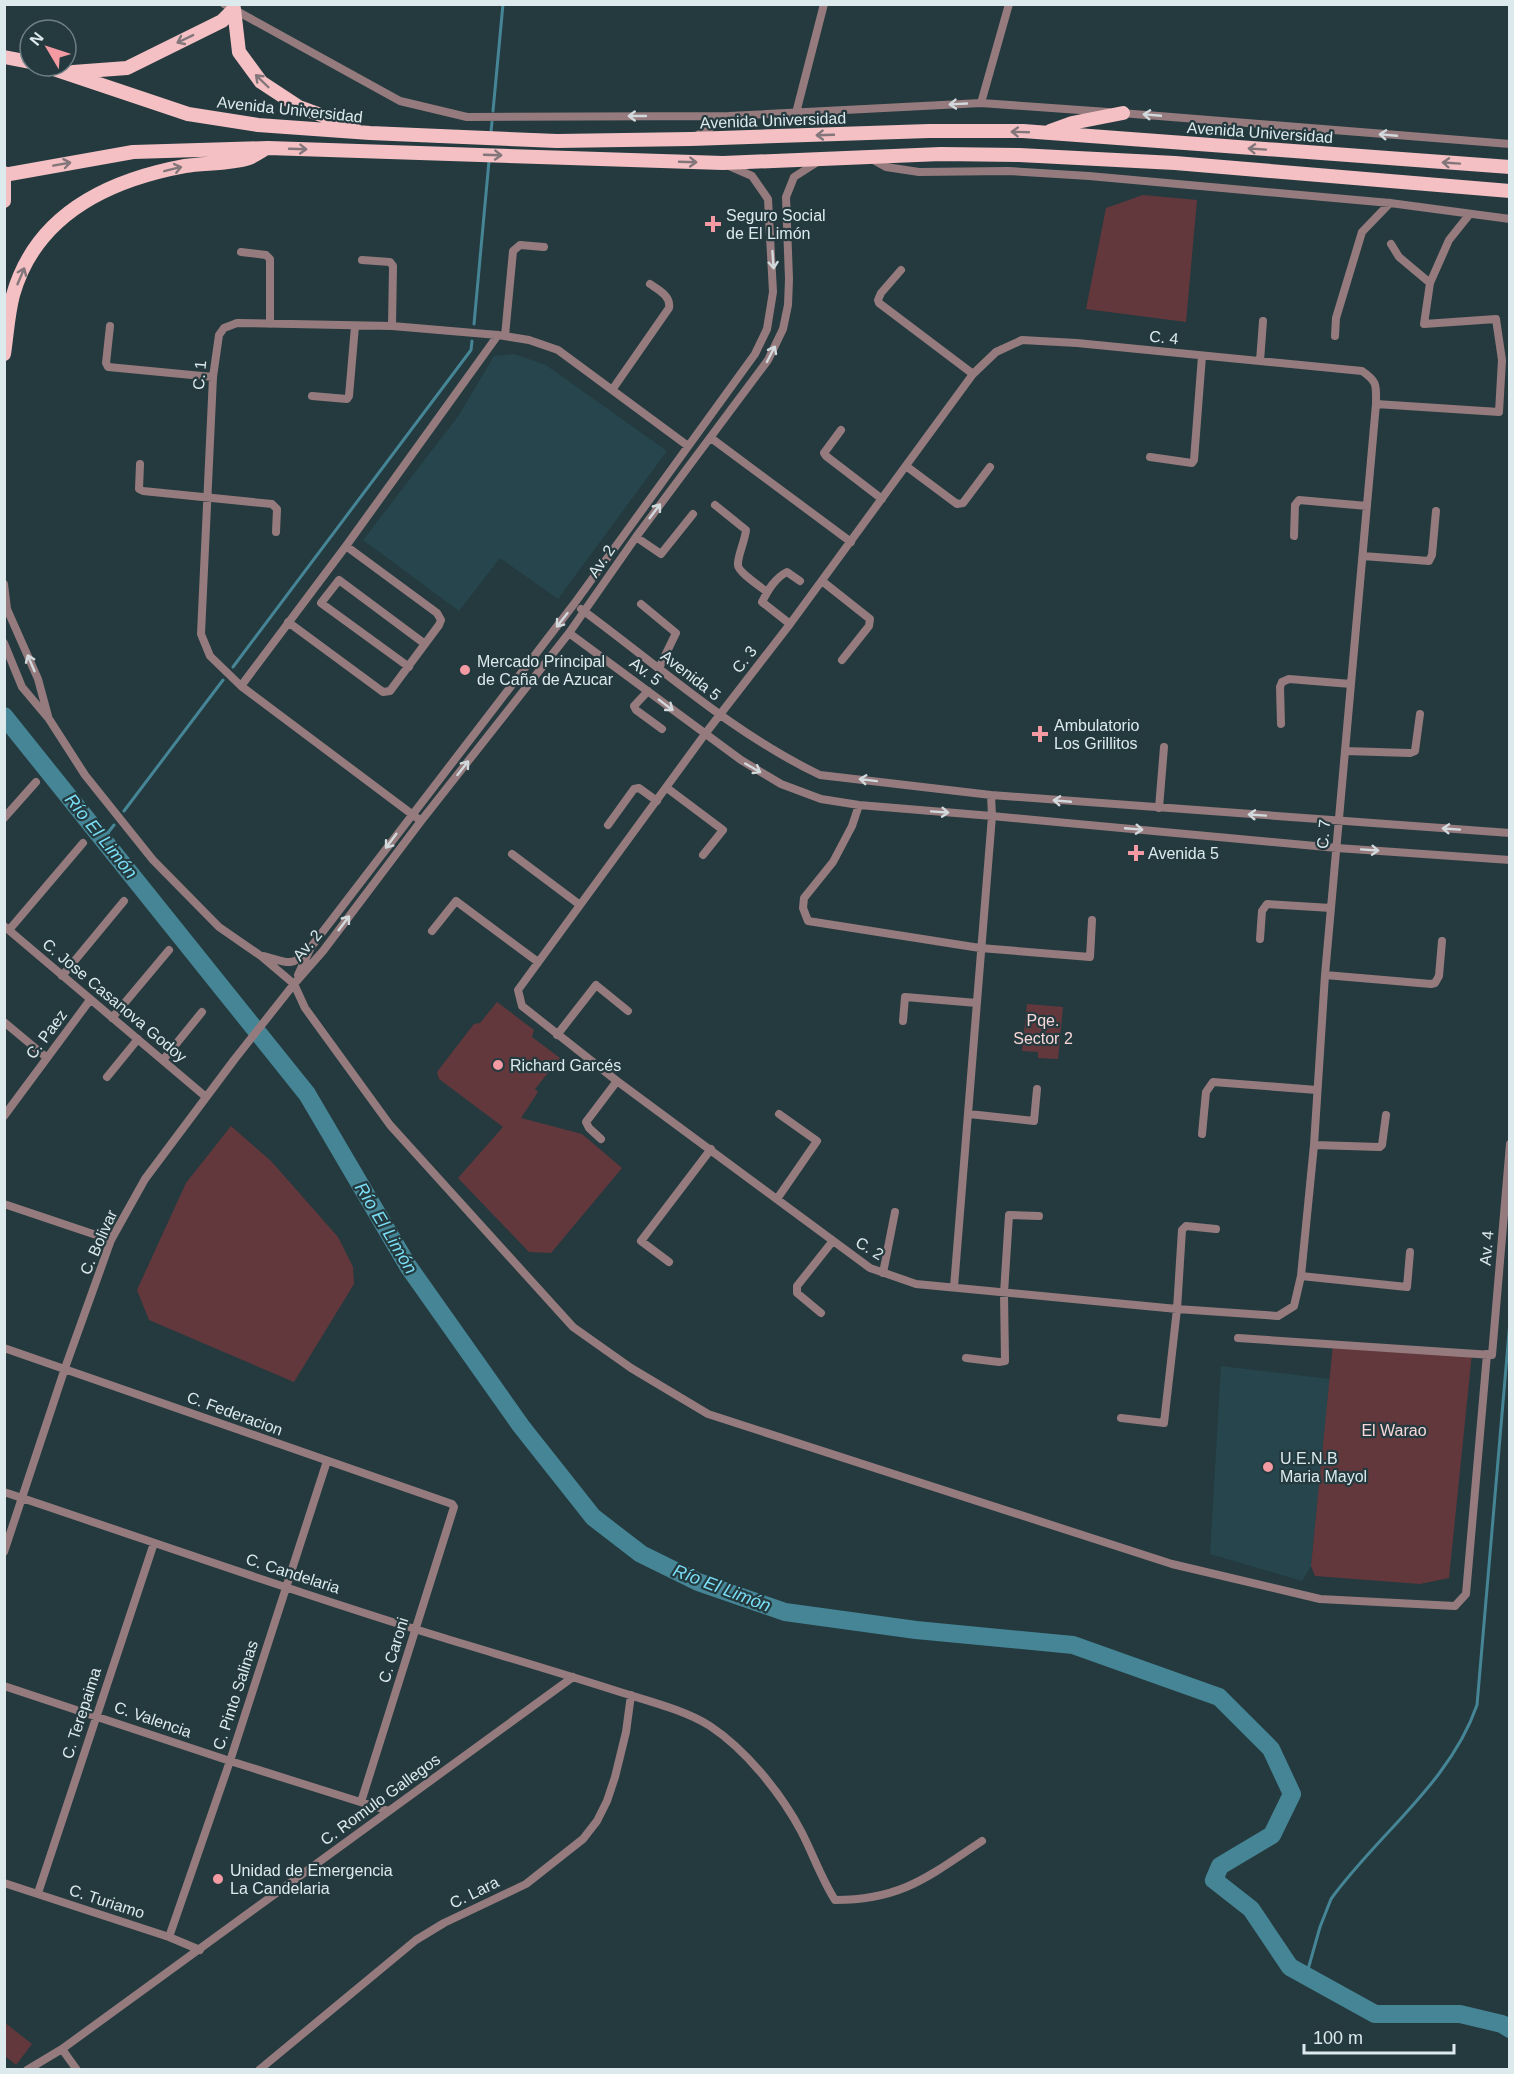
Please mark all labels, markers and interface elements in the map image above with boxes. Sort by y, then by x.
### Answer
north arrow [18,18,78,78]
text: N [26,29,47,49]
one-way arrow [177,34,195,46]
one-way arrow [254,73,269,88]
street label: Avenida Universidad [216,93,364,126]
one-way arrow [948,99,968,110]
street label: Avenida Universidad [700,109,847,132]
one-way arrow [1143,109,1163,120]
one-way arrow [628,110,648,122]
street label: Avenida Universidad [1186,119,1334,146]
one-way arrow [1011,126,1031,137]
one-way arrow [816,129,836,141]
one-way arrow [1379,129,1399,140]
one-way arrow [287,143,307,154]
one-way arrow [1247,143,1267,154]
one-way arrow [482,150,502,161]
one-way arrow [677,156,697,167]
one-way arrow [1442,157,1462,168]
one-way arrow [52,159,71,170]
one-way arrow [163,163,182,175]
place label: Seguro Social de El Limón [726,207,826,242]
marker: Seguro Social de El Limón [704,215,722,233]
one-way arrow [768,250,779,270]
one-way arrow [16,268,27,286]
street label: C. 4 [1148,328,1180,347]
one-way arrow [765,346,777,363]
street label: C. 1 [190,360,209,390]
one-way arrow [649,503,662,519]
street label: Av. 2 [585,542,618,581]
one-way arrow [555,612,568,628]
street label: C. 3 [729,642,760,676]
street label: Avenida 5 [658,647,724,704]
place label: Mercado Principal de Caña de Azucar [477,653,614,688]
street label: Av. 5 [627,654,665,689]
one-way arrow [25,655,36,673]
marker: Mercado Principal de Caña de Azucar [458,663,472,677]
one-way arrow [658,699,674,712]
place label: Ambulatorio Los Grillitos [1054,717,1139,752]
marker: Ambulatorio Los Grillitos [1031,725,1049,743]
one-way arrow [456,760,469,776]
one-way arrow [744,762,761,774]
one-way arrow [859,775,879,786]
water label: Río El Limón [61,790,141,882]
one-way arrow [1053,795,1073,806]
one-way arrow [930,806,949,817]
one-way arrow [1247,810,1267,821]
street label: C. 7 [1314,819,1333,849]
one-way arrow [1124,824,1144,835]
one-way arrow [1442,824,1462,835]
one-way arrow [385,833,398,849]
place label: Avenida 5 [1148,845,1219,862]
one-way arrow [1360,845,1380,856]
marker: Avenida 5 [1129,846,1143,860]
one-way arrow [338,915,351,931]
street label: Av. 2 [290,926,325,964]
street label: C. Jose Casanova Godoy [39,935,190,1065]
street label: C. Paez [22,1006,70,1062]
park label: Pqe. Sector 2 [1013,1012,1073,1047]
place label: Richard Garcés [510,1057,621,1074]
marker: Richard Garcés [491,1058,505,1072]
water label: Río El Limón [351,1179,421,1277]
street label: C. Bolivar [77,1206,121,1277]
street label: Av. 4 [1477,1230,1496,1266]
street label: C. 2 [853,1234,887,1263]
street label: C. Federacion [185,1388,285,1439]
park label: El Warao [1361,1422,1427,1439]
place label: U.E.N.B Maria Mayol [1280,1450,1367,1485]
marker: U.E.N.B Maria Mayol [1261,1460,1275,1474]
street label: C. Candelaria [244,1550,342,1597]
water label: Río El Limón [670,1560,774,1616]
street label: C. Caroni [375,1615,411,1685]
street label: C. Pinto Salinas [210,1638,261,1752]
street label: C. Terepaima [59,1665,104,1761]
street label: C. Valencia [112,1698,194,1741]
street label: C. Romulo Gallegos [317,1750,443,1848]
place label: Unidad de Emergencia La Candelaria [230,1862,393,1897]
marker: Unidad de Emergencia La Candelaria [211,1872,225,1886]
street label: C. Lara [447,1873,502,1912]
street label: C. Turiamo [67,1881,147,1922]
scale bar [1304,2017,1454,2055]
text: 100 m [1313,2028,1363,2048]

